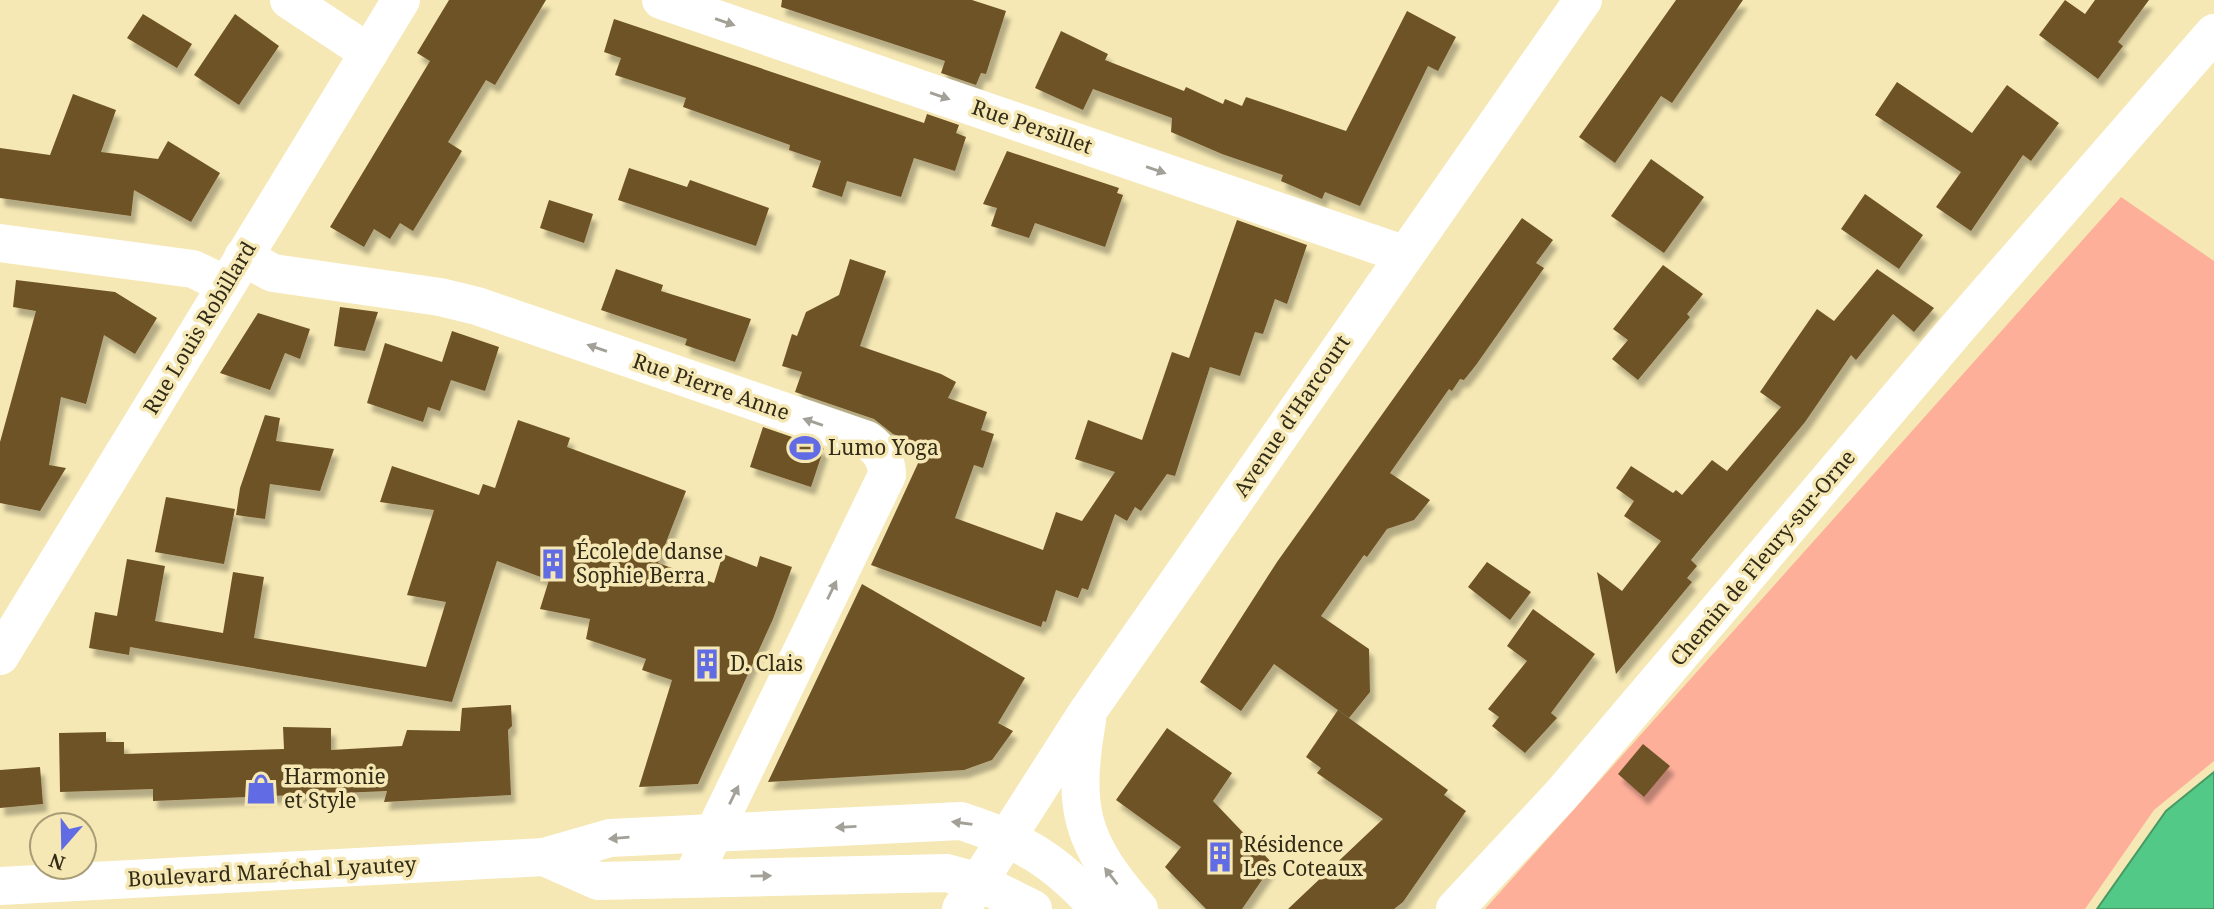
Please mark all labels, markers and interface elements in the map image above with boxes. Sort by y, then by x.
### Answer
one-way arrow [715,17,736,28]
one-way arrow [930,91,951,102]
street label: Rue Persillet [968,92,1096,160]
one-way arrow [1145,165,1166,176]
street label: Rue Louis Robillard [136,236,262,419]
street label: Avenue d'Harcourt [1227,329,1356,502]
one-way arrow [587,342,608,353]
street label: Rue Pierre Anne [629,346,793,426]
one-way arrow [802,416,823,427]
sports icon: Lumo Yoga [788,431,822,465]
place label: Lumo Yoga [828,433,939,461]
street label: Chemin de Fleury-sur-Orne [1664,443,1861,671]
place label: École de danse Sophie Berra [576,537,723,589]
building icon: École de danse Sophie Berra [536,547,570,581]
one-way arrow [826,580,838,600]
building icon: D. Clais [690,647,724,681]
place label: D. Clais [730,649,803,677]
place label: Harmonie et Style [284,762,386,814]
shop icon: Harmonie et Style [244,772,278,806]
one-way arrow [728,785,740,805]
north arrow [28,811,98,881]
one-way arrow [951,817,973,828]
one-way arrow [835,821,857,832]
place label: Résidence Les Coteaux [1243,830,1364,882]
one-way arrow [607,833,629,844]
building icon: Résidence Les Coteaux [1203,840,1237,874]
text: N [46,847,69,877]
street label: Boulevard Maréchal Lyautey [127,849,417,893]
one-way arrow [1105,867,1119,885]
one-way arrow [750,871,772,882]

